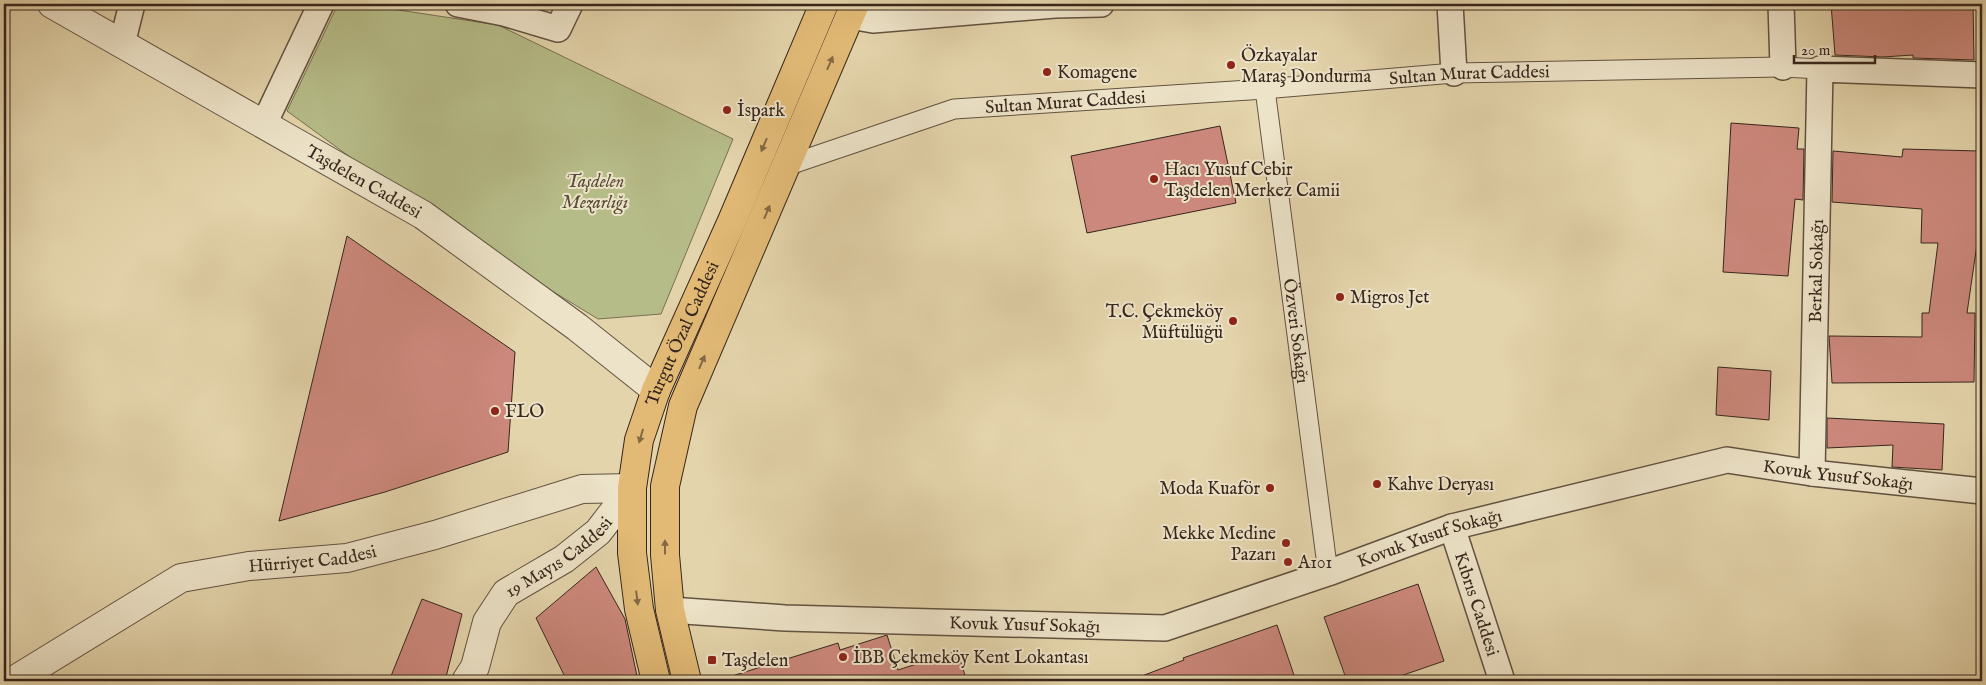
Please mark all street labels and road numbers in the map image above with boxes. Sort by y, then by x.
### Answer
street label: Sultan Murat Caddesi [1388,61,1550,91]
street label: Sultan Murat Caddesi [984,87,1147,120]
street label: Taşdelen Caddesi [301,141,426,225]
street label: Berkal Sokağı [1805,219,1830,323]
street label: Turgut Özal Caddesi [641,258,725,409]
street label: Özveri Sokağı [1277,277,1313,385]
street label: Kovuk Yusuf Sokağı [1761,456,1915,497]
street label: Kovuk Yusuf Sokağı [1354,505,1505,574]
street label: 19 Mayıs Caddesi [502,513,619,604]
street label: Hürriyet Caddesi [248,541,379,579]
street label: Kıbrıs Caddesi [1448,549,1503,660]
street label: Kovuk Yusuf Sokağı [949,612,1101,639]

